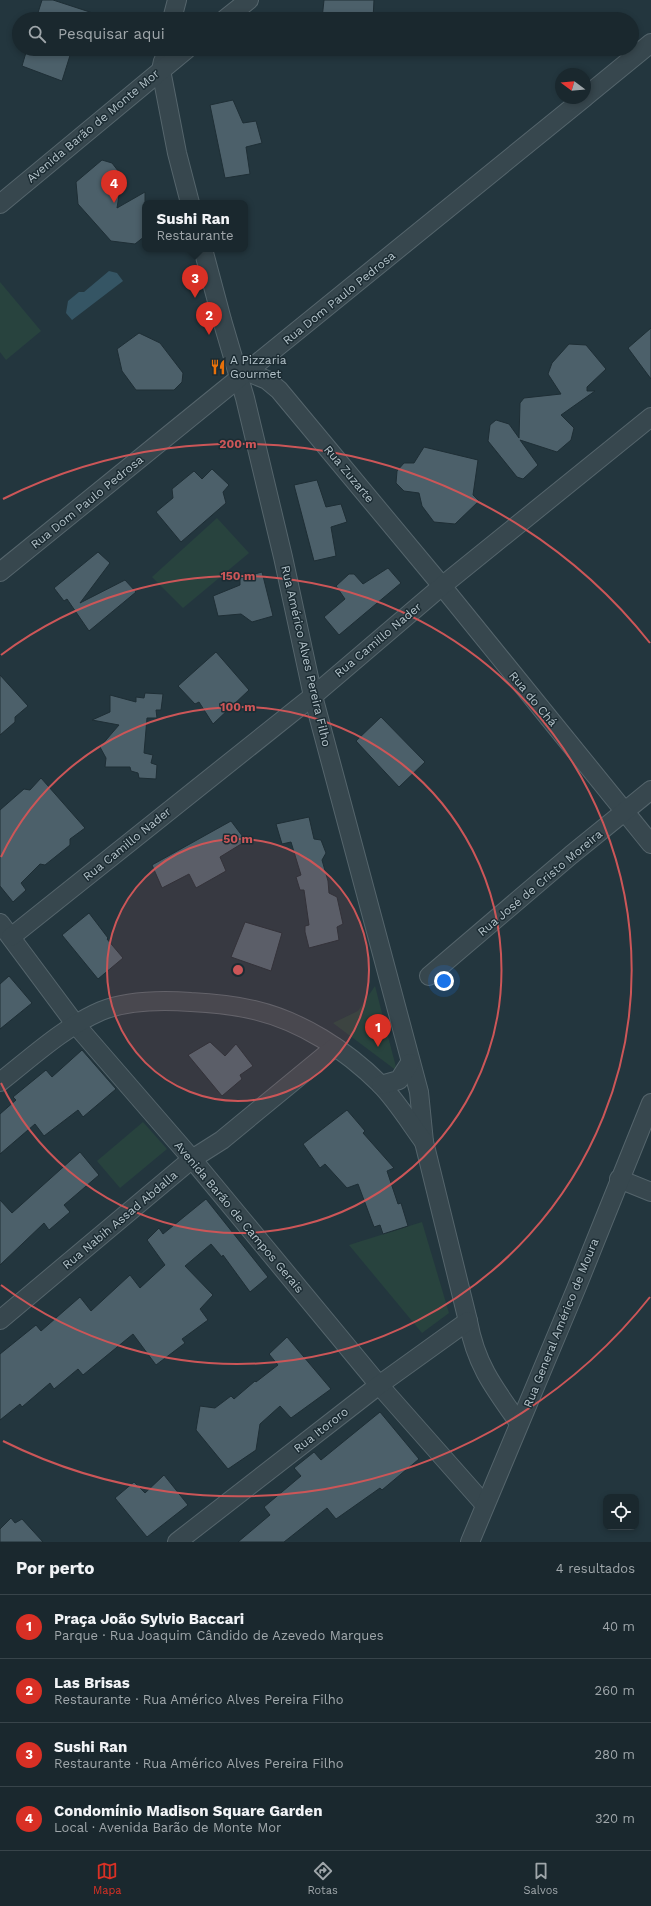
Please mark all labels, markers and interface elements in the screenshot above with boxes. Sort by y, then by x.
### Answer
search box [12,12,639,56]
icon: search [26,23,48,45]
text: Pesquisar aqui [58,25,165,43]
street label: Avenida Barão de Monte Mor [24,66,162,185]
north arrow [555,68,591,104]
pin: 4 [101,170,127,203]
popup [142,200,248,252]
text: Sushi Ran [157,210,230,228]
text: Restaurante [157,228,234,243]
street label: Rua Dom Paulo Pedrosa [280,248,398,348]
pin: 3 [182,265,208,298]
pin: 2 [196,302,222,335]
place label: A Pizzaria Gourmet [230,353,287,381]
restaurant icon: A Pizzaria Gourmet [209,358,227,376]
text: 200 m [219,437,257,451]
street label: Rua Zuzarte [321,443,377,505]
street label: Rua Dom Paulo Pedrosa [28,452,146,552]
street label: Rua Américo Alves Pereira Filho [278,564,334,748]
text: 150 m [221,569,255,583]
street label: Rua Camillo Nader [332,600,424,680]
street label: Rua do Chá [506,669,560,729]
text: 100 m [220,700,256,714]
street label: Rua Camillo Nader [80,804,174,884]
street label: Rua José de Cristo Moreira [475,827,605,939]
text: 50 m [223,832,253,846]
centre of rings [231,963,245,977]
your location [434,971,454,991]
pin: 1 [365,1014,391,1047]
street label: Avenida Barão de Campos Gerais [171,1138,307,1296]
street label: Rua Nabih Assad Abdalla [60,1168,180,1272]
street label: Rua General Américo de Moura [521,1236,602,1410]
street label: Rua Itororo [291,1404,351,1456]
map controls [603,1494,639,1530]
button: locate [603,1494,639,1530]
text: Por perto [16,1558,94,1578]
text: 4 resultados [556,1561,635,1576]
text: Praça João Sylvio Baccari [54,1610,244,1628]
text: 1 [26,1619,32,1634]
text: 40 m [602,1619,635,1634]
text: Parque · Rua Joaquim Cândido de Azevedo Marques [54,1628,384,1643]
text: Las Brisas [54,1674,130,1692]
text: 2 [25,1683,33,1698]
text: 260 m [595,1683,635,1698]
text: Restaurante · Rua Américo Alves Pereira Filho [54,1692,344,1707]
text: Sushi Ran [54,1738,127,1756]
text: 3 [25,1747,33,1762]
text: 280 m [595,1747,635,1762]
text: Restaurante · Rua Américo Alves Pereira Filho [54,1756,344,1771]
text: Condomínio Madison Square Garden [54,1802,323,1820]
text: 4 [25,1811,33,1826]
text: 320 m [595,1811,635,1826]
text: Local · Avenida Barão de Monte Mor [54,1820,281,1835]
tab: Mapa [93,1860,122,1897]
tab: Rotas [307,1860,338,1897]
tab: Salvos [524,1860,558,1897]

